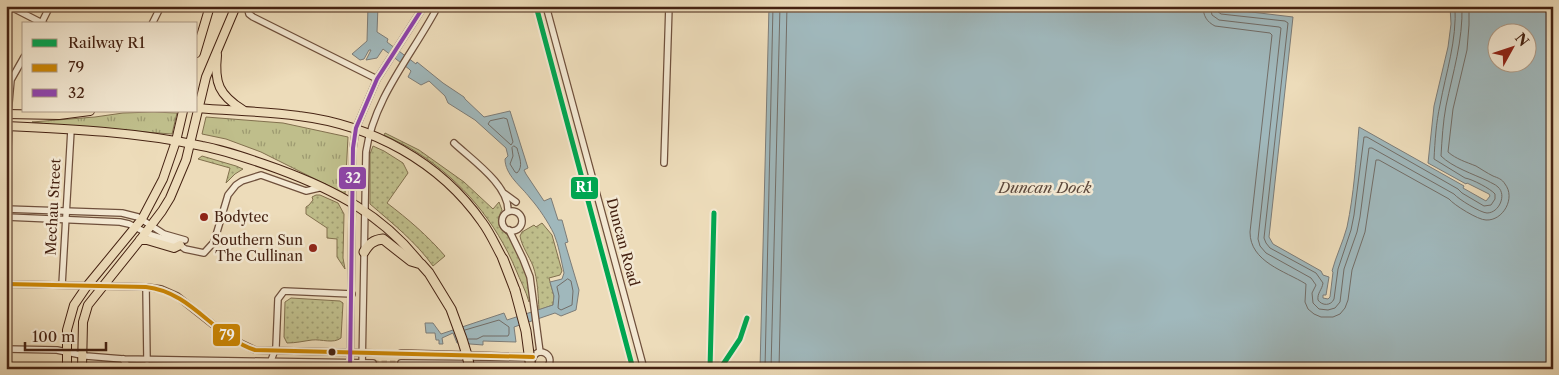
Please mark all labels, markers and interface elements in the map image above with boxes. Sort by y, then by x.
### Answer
legend [22,22,198,112]
north arrow [1486,22,1536,72]
text: N [1511,29,1533,50]
text: Railway R1 [68,33,146,52]
text: 79 [68,57,84,76]
text: 32 [68,83,85,102]
street label: Mechau Street [41,158,65,256]
line badge: 32 [338,166,367,190]
text: 32 [345,169,361,187]
line badge: R1 [570,176,599,200]
text: R1 [575,178,593,196]
water label: Duncan Dock [997,178,1092,197]
street label: Duncan Road [603,196,644,289]
place label: Bodytec [214,208,269,226]
marker: Bodytec [198,211,210,223]
place label: Southern Sun The Cullinan [212,231,303,265]
marker: Southern Sun The Cullinan [307,242,319,254]
scale bar [25,320,106,352]
line badge: 79 [212,323,241,347]
text: 79 [219,326,235,344]
text: 100 m [32,327,75,346]
unlabelled marker [327,347,337,357]

